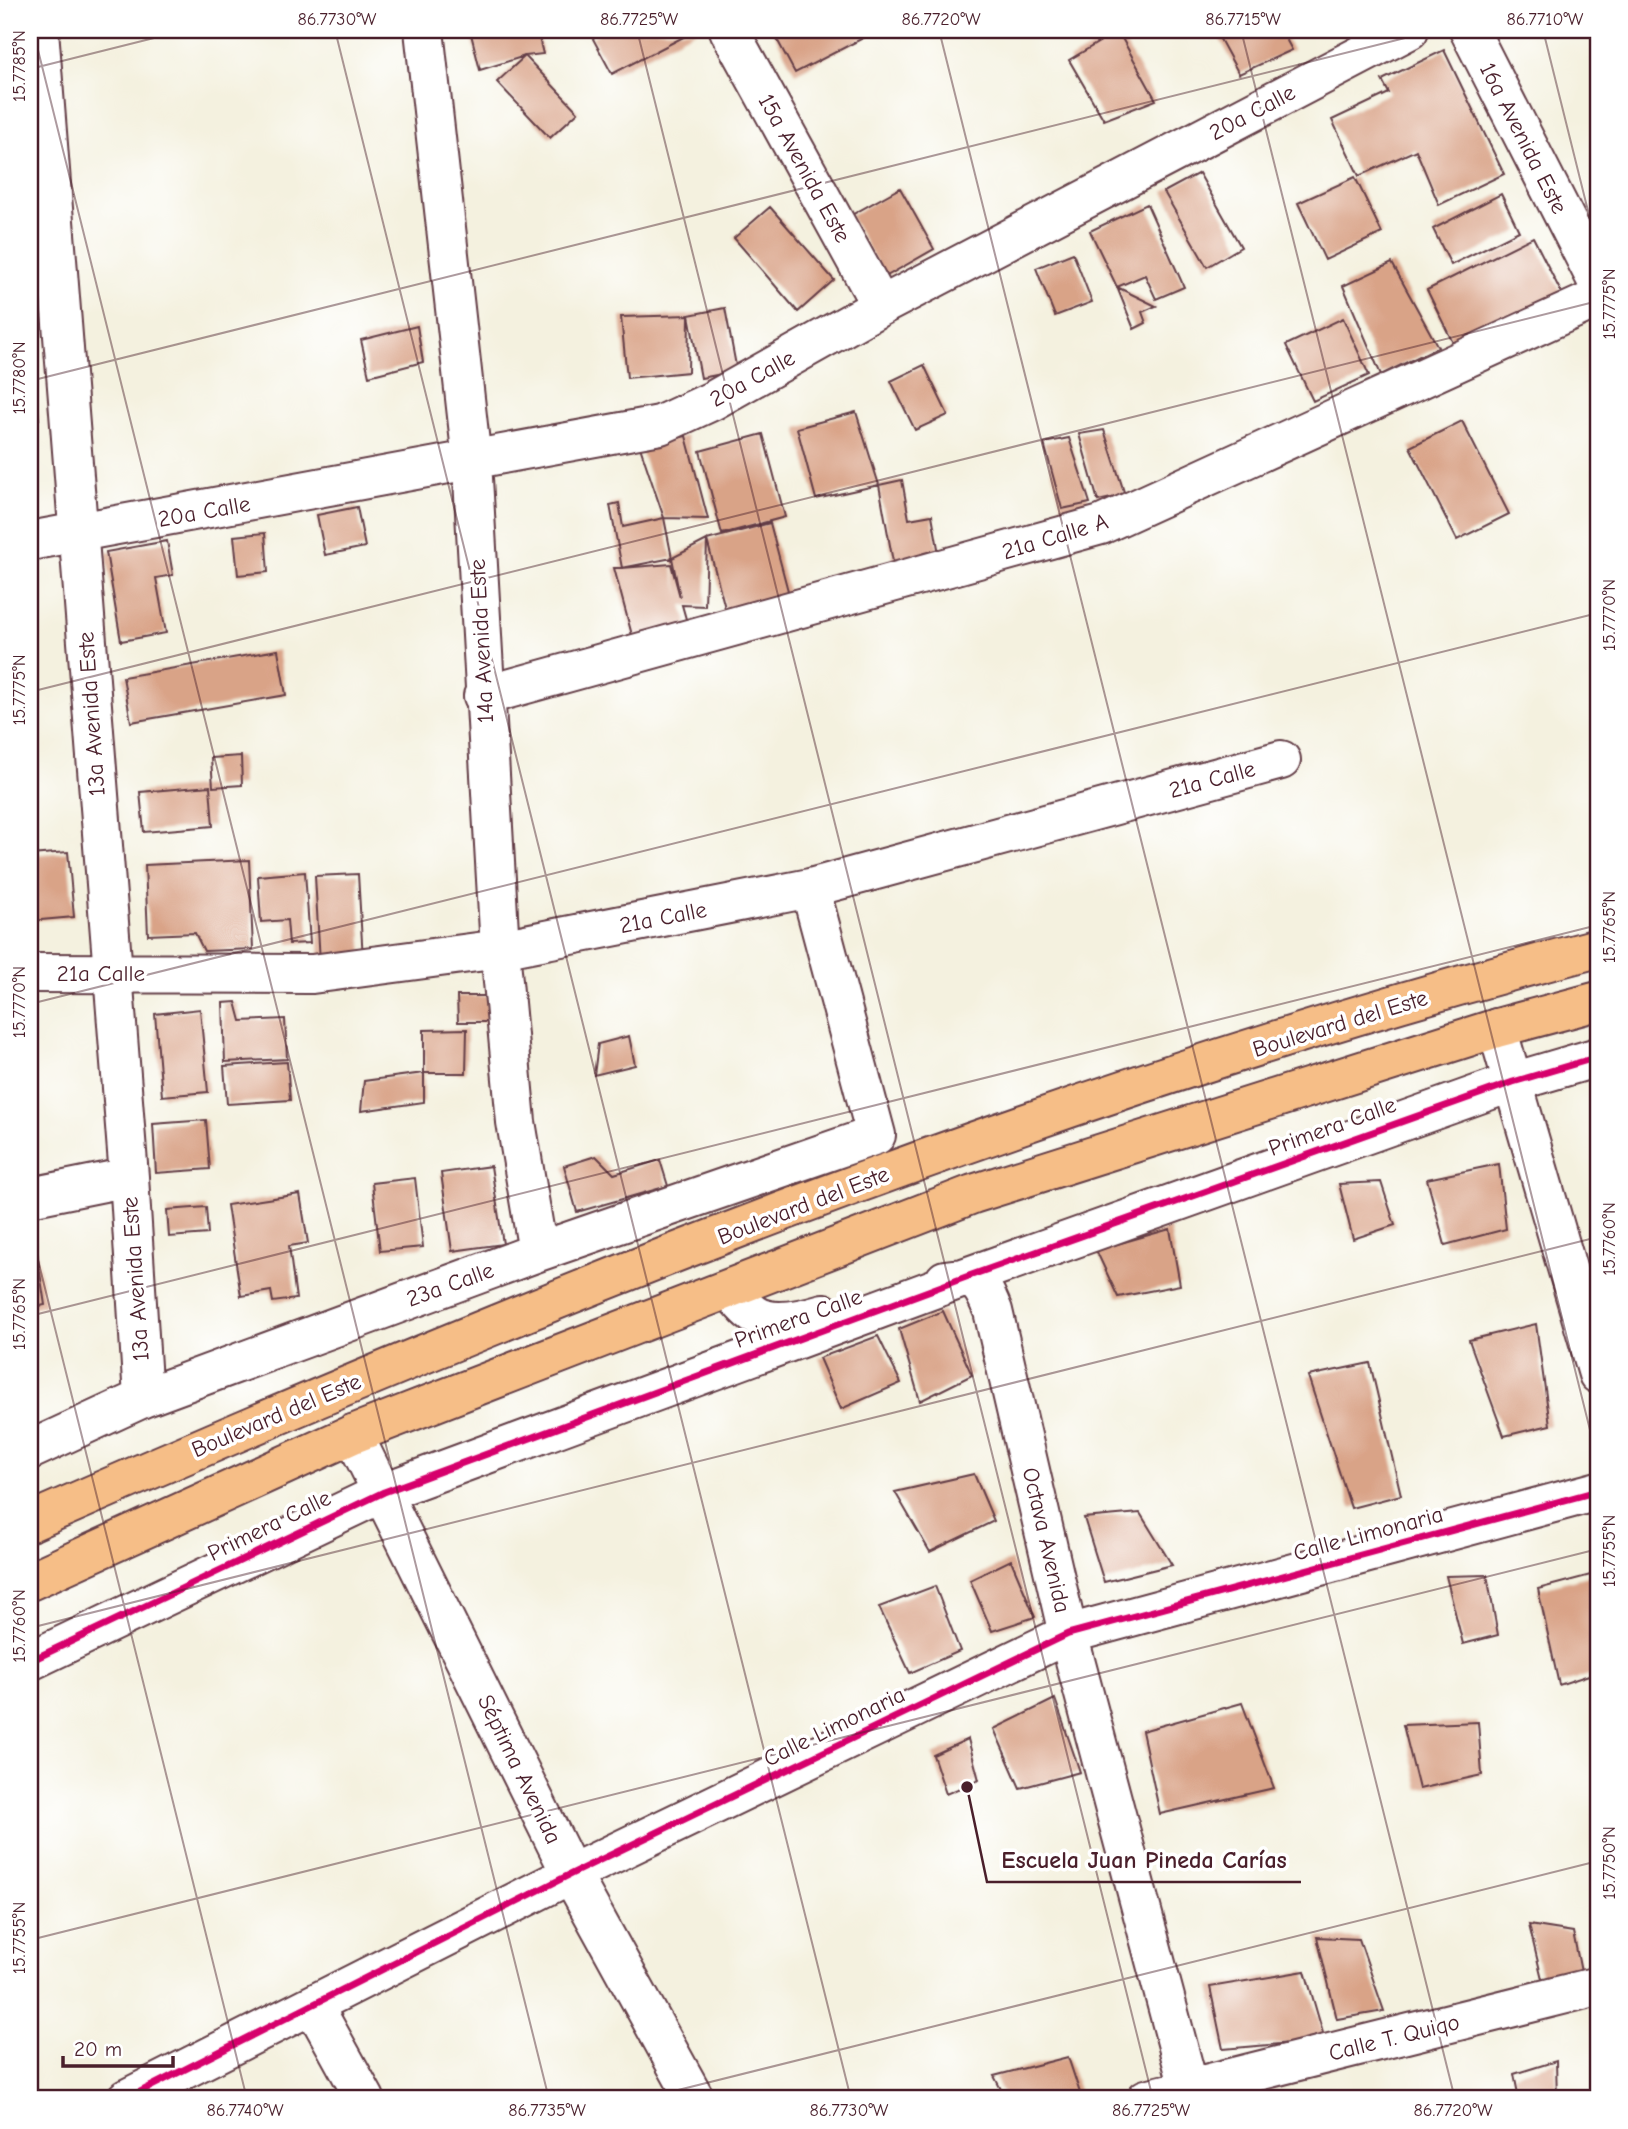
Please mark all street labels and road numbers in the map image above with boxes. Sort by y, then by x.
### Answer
street label: 16a Avenida Este [1474,58,1573,218]
street label: 20a Calle [1205,79,1300,146]
street label: 15a Avenida Este [753,89,857,247]
street label: 20a Calle [705,344,800,413]
street label: 20a Calle [156,490,252,533]
street label: 21a Calle A [999,508,1111,565]
street label: 14a Avenida Este [464,558,499,724]
street label: 13a Avenida Este [72,631,111,797]
street label: 21a Calle [1166,755,1258,804]
street label: 21a Calle [617,896,709,939]
street label: 21a Calle [57,960,145,987]
street label: Boulevard del Este [1249,984,1431,1063]
street label: Primera Calle [1265,1091,1400,1162]
street label: Boulevard del Este [714,1160,893,1251]
street label: 13a Avenida Este [116,1196,155,1362]
street label: 23a Calle [403,1256,497,1313]
street label: Primera Calle [731,1283,866,1354]
street label: Boulevard del Este [187,1368,365,1463]
street label: Octava Avenida [1017,1465,1076,1615]
street label: Primera Calle [203,1484,335,1567]
street label: Calle Limonaria [1290,1501,1446,1566]
street label: Calle Limonaria [759,1681,909,1772]
street label: Séptima Avenida [472,1690,567,1848]
street label: Calle T. Quiqo [1326,2008,1462,2067]

